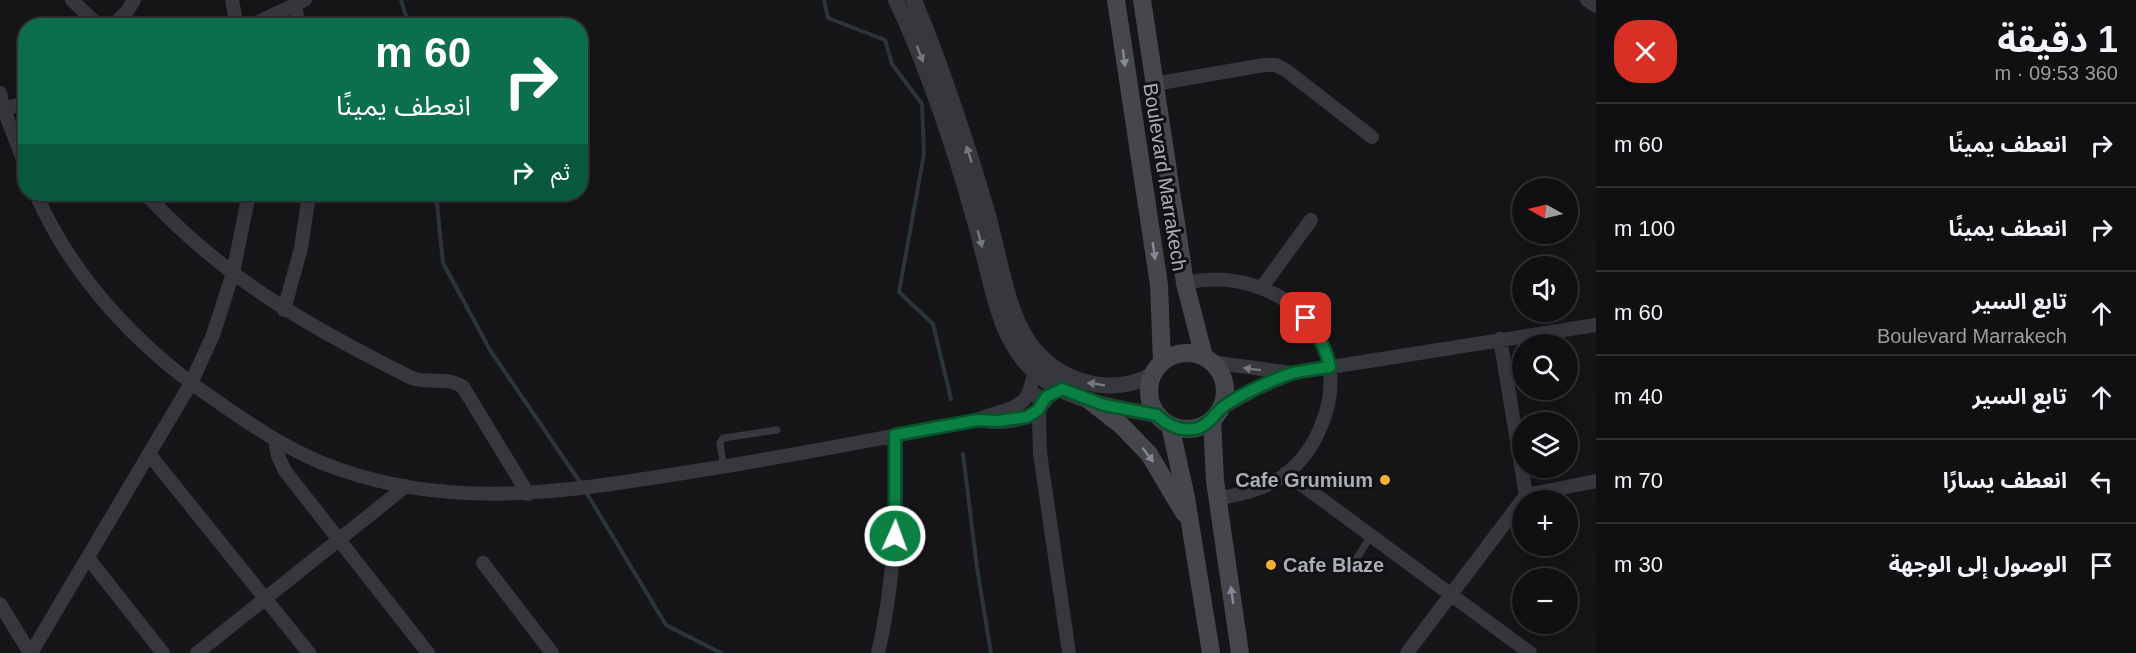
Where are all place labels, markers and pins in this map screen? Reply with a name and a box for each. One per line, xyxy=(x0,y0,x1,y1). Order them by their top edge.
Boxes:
pin xyxy=(1280,292,1331,343)
place label: Cafe Grumium xyxy=(1235,469,1373,491)
marker: Cafe Grumium xyxy=(1378,473,1392,487)
place label: Cafe Blaze xyxy=(1283,554,1384,576)
marker: Cafe Blaze xyxy=(1264,558,1278,572)

